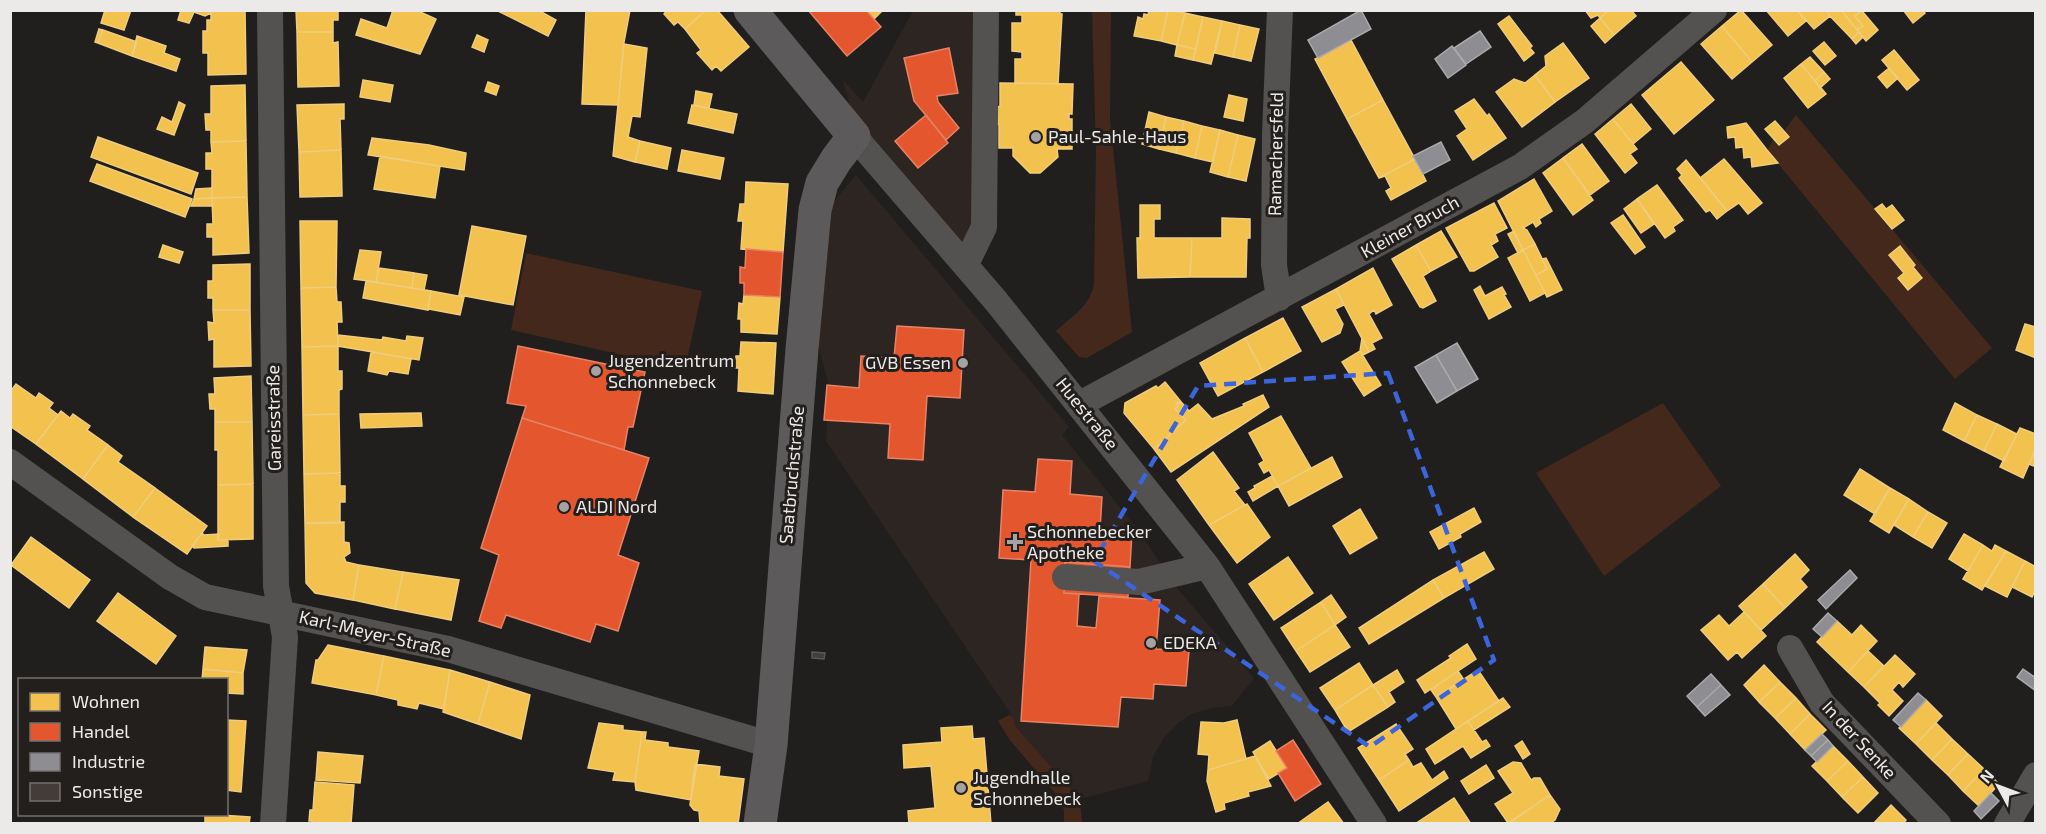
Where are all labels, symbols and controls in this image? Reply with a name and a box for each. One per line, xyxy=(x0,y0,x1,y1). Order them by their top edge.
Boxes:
street label: Ramachersfeld xyxy=(1263,92,1287,216)
place label: Paul-Sahle-Haus xyxy=(1048,125,1186,147)
marker: Paul-Sahle-Haus xyxy=(1029,130,1043,144)
street label: Kleiner Bruch xyxy=(1357,190,1463,262)
place label: Jugendzentrum Schonnebeck xyxy=(608,349,734,392)
place label: GVB Essen xyxy=(865,351,951,373)
marker: GVB Essen xyxy=(956,356,970,370)
marker: Jugendzentrum Schonnebeck xyxy=(589,364,603,378)
street label: Gareisstraße xyxy=(261,365,285,471)
street label: Huestraße xyxy=(1052,373,1124,454)
street label: Saatbruchstraße xyxy=(774,405,808,545)
place label: ALDI Nord xyxy=(576,495,657,517)
marker: ALDI Nord xyxy=(557,500,571,514)
place label: Schonnebecker Apotheke xyxy=(1027,520,1152,563)
marker: Schonnebecker Apotheke xyxy=(1008,535,1022,549)
street label: Karl-Meyer-Straße xyxy=(297,605,453,661)
place label: EDEKA xyxy=(1163,631,1218,653)
marker: EDEKA xyxy=(1144,636,1158,650)
legend xyxy=(18,678,228,816)
text: Wohnen xyxy=(72,690,140,712)
street label: In der Senke xyxy=(1818,696,1901,783)
text: Handel xyxy=(72,720,130,742)
text: Industrie xyxy=(72,750,145,772)
north arrow xyxy=(1968,756,2028,816)
text: N xyxy=(1975,765,1997,786)
place label: Jugendhalle Schonnebeck xyxy=(973,766,1081,809)
text: Sonstige xyxy=(72,780,143,802)
marker: Jugendhalle Schonnebeck xyxy=(954,781,968,795)

